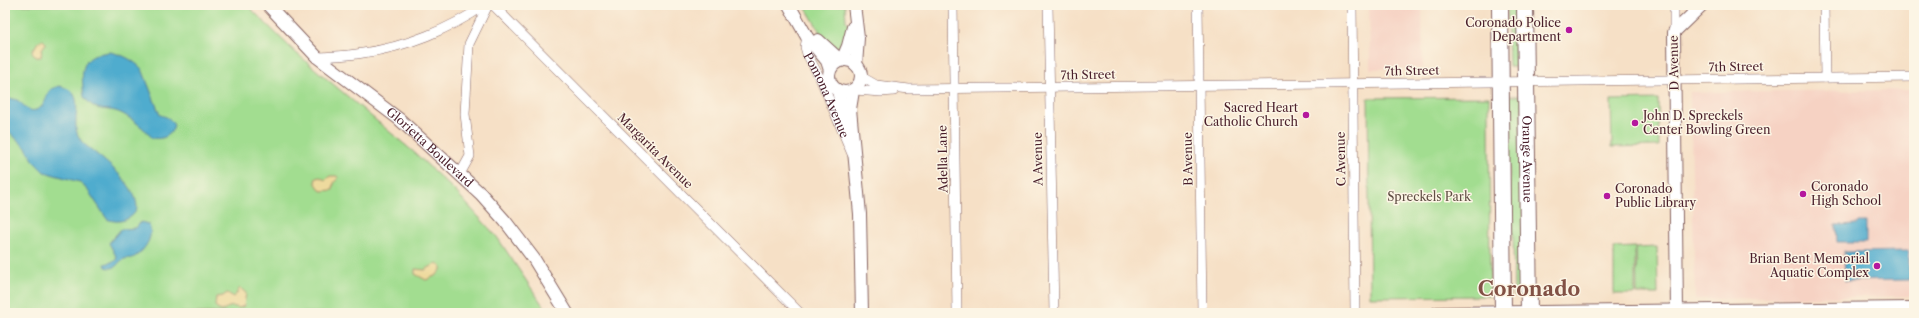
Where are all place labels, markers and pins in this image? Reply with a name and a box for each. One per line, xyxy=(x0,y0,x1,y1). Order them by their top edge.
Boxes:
place label: Coronado Police Department xyxy=(1465,15,1562,44)
marker: Coronado Police Department xyxy=(1564,25,1574,35)
place label: Sacred Heart Catholic Church xyxy=(1204,100,1299,129)
place label: John D. Spreckels Center Bowling Green xyxy=(1641,108,1771,137)
marker: Sacred Heart Catholic Church xyxy=(1301,110,1311,120)
marker: John D. Spreckels Center Bowling Green xyxy=(1630,118,1640,128)
place label: Coronado High School xyxy=(1811,179,1882,208)
place label: Coronado Public Library xyxy=(1615,181,1696,210)
marker: Coronado High School xyxy=(1798,189,1808,199)
marker: Coronado Public Library xyxy=(1602,191,1612,201)
place label: Brian Bent Memorial Aquatic Complex xyxy=(1749,251,1869,280)
marker: Brian Bent Memorial Aquatic Complex xyxy=(1872,261,1882,271)

